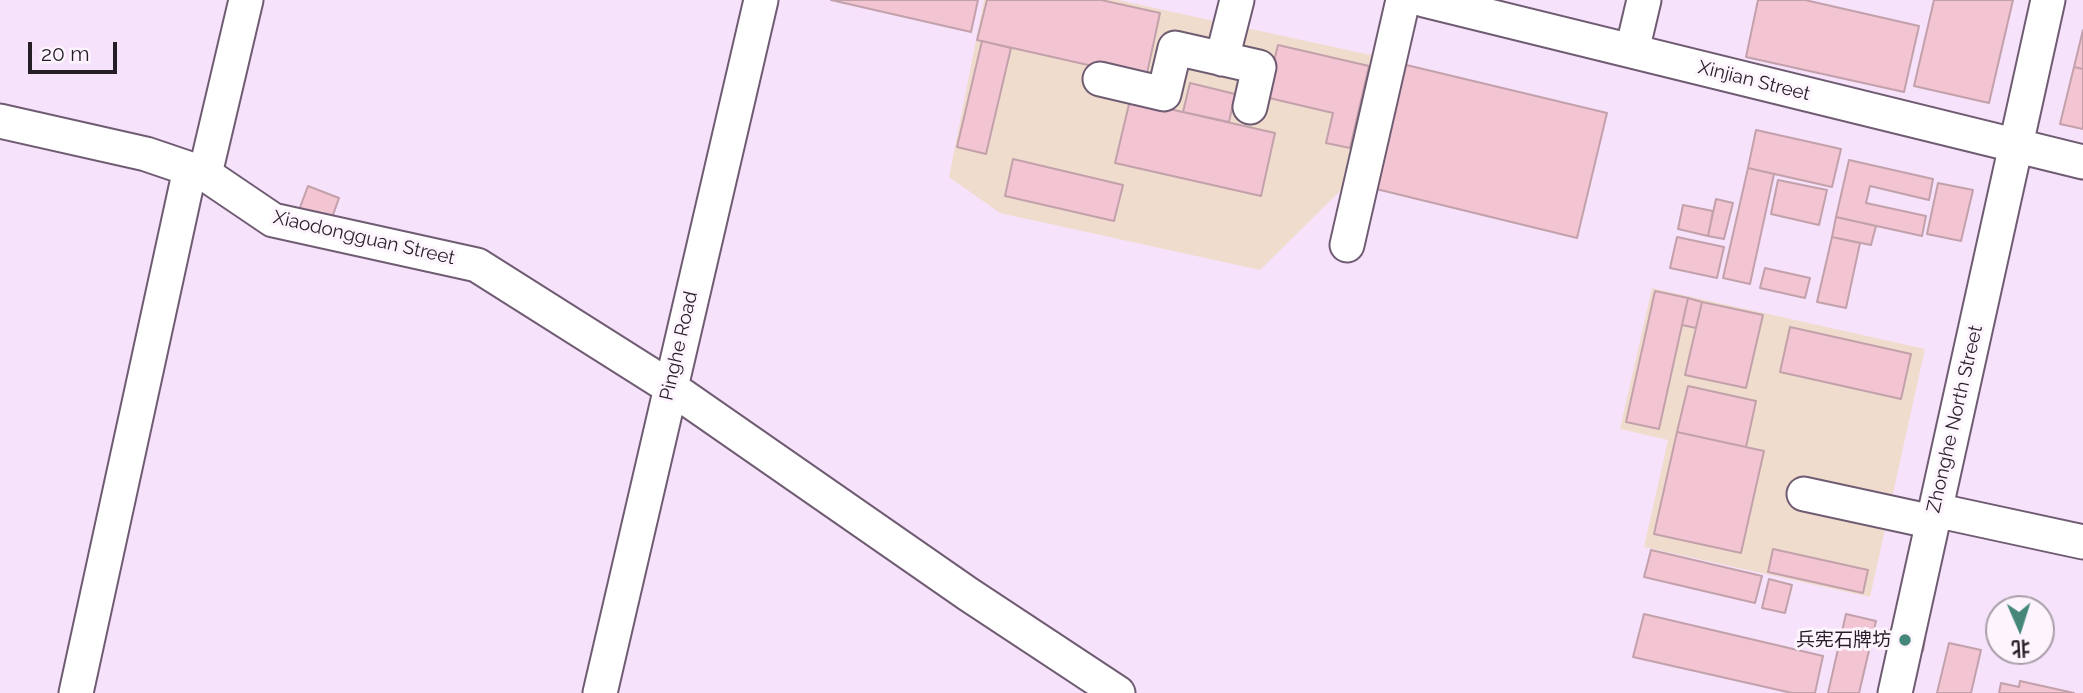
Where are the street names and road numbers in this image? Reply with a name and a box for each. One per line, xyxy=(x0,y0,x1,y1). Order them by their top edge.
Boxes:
street label: Xinjian Street xyxy=(1696,56,1812,106)
street label: Xiaodongguan Street xyxy=(271,206,457,270)
street label: Pinghe Road xyxy=(655,289,703,403)
street label: Zhonghe North Street xyxy=(1922,323,1988,515)

